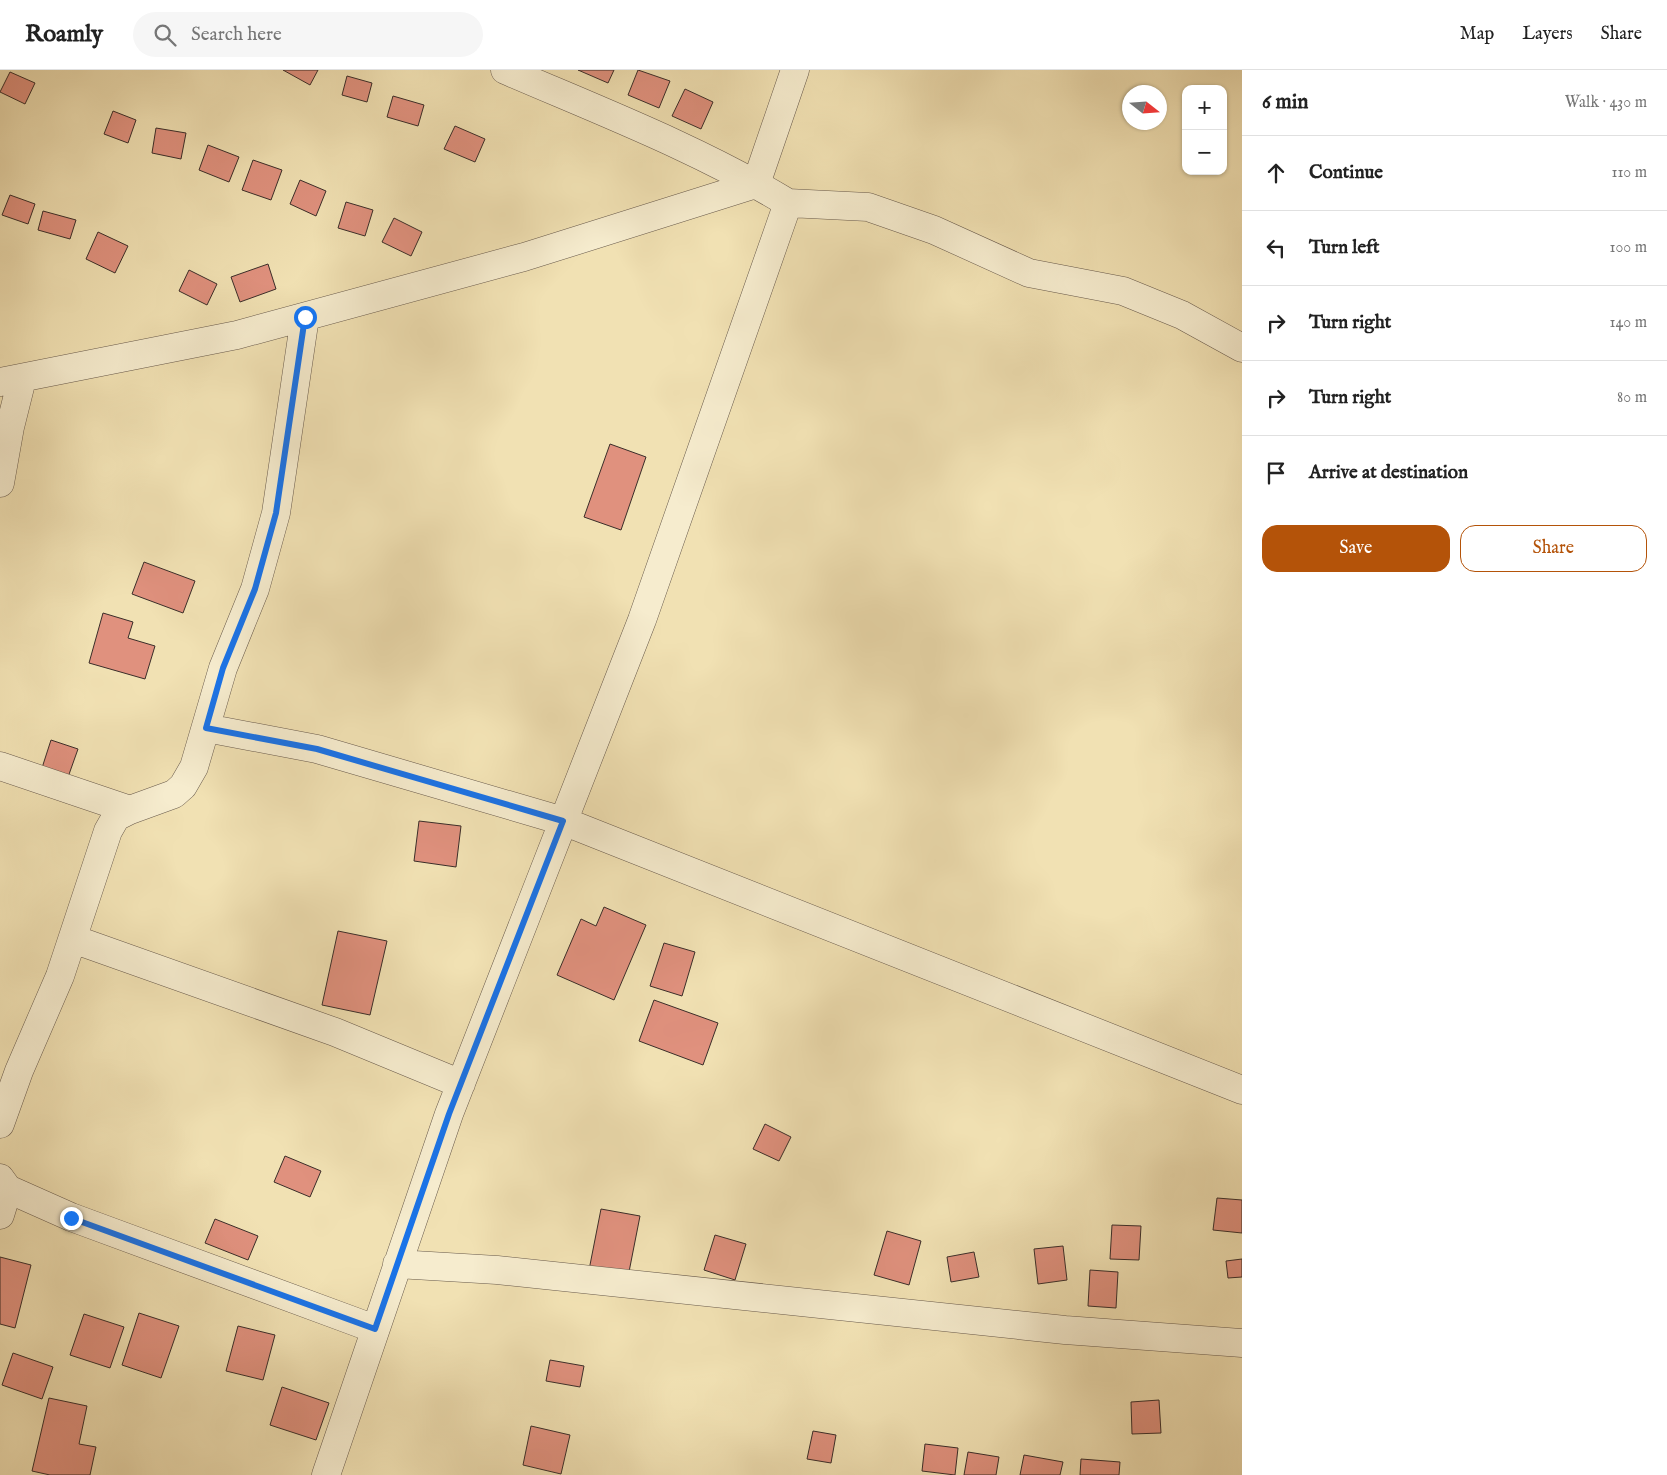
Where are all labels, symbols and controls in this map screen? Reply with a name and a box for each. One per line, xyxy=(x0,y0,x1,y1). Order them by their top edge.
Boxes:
search box xyxy=(133,12,483,57)
text: Roamly xyxy=(25,19,103,50)
icon: search xyxy=(151,21,179,49)
text: Search here xyxy=(191,23,282,47)
text: Map xyxy=(1460,23,1494,46)
text: Layers xyxy=(1522,23,1573,46)
text: Share xyxy=(1601,23,1642,46)
north arrow xyxy=(1122,85,1167,130)
map controls xyxy=(1182,85,1227,175)
button: + xyxy=(1182,85,1227,130)
text: 6 min xyxy=(1262,89,1308,116)
text: Walk · 430 m xyxy=(1565,93,1647,113)
button: − xyxy=(1182,130,1227,175)
icon: ahead xyxy=(1262,159,1290,187)
text: Continue xyxy=(1309,161,1383,185)
text: 110 m xyxy=(1611,163,1647,183)
icon: left xyxy=(1262,234,1290,262)
text: Turn left xyxy=(1309,236,1380,260)
text: 100 m xyxy=(1610,238,1647,258)
route start xyxy=(294,306,317,329)
icon: right xyxy=(1262,309,1290,337)
text: Turn right xyxy=(1309,311,1391,335)
text: 140 m xyxy=(1609,313,1647,333)
icon: right xyxy=(1262,384,1290,412)
text: Turn right xyxy=(1309,386,1391,410)
text: 80 m xyxy=(1617,388,1647,408)
icon: arrive xyxy=(1262,459,1290,487)
text: Arrive at destination xyxy=(1309,461,1468,485)
button: Save xyxy=(1262,525,1450,572)
button: Share xyxy=(1460,525,1647,572)
route end xyxy=(60,1207,83,1230)

